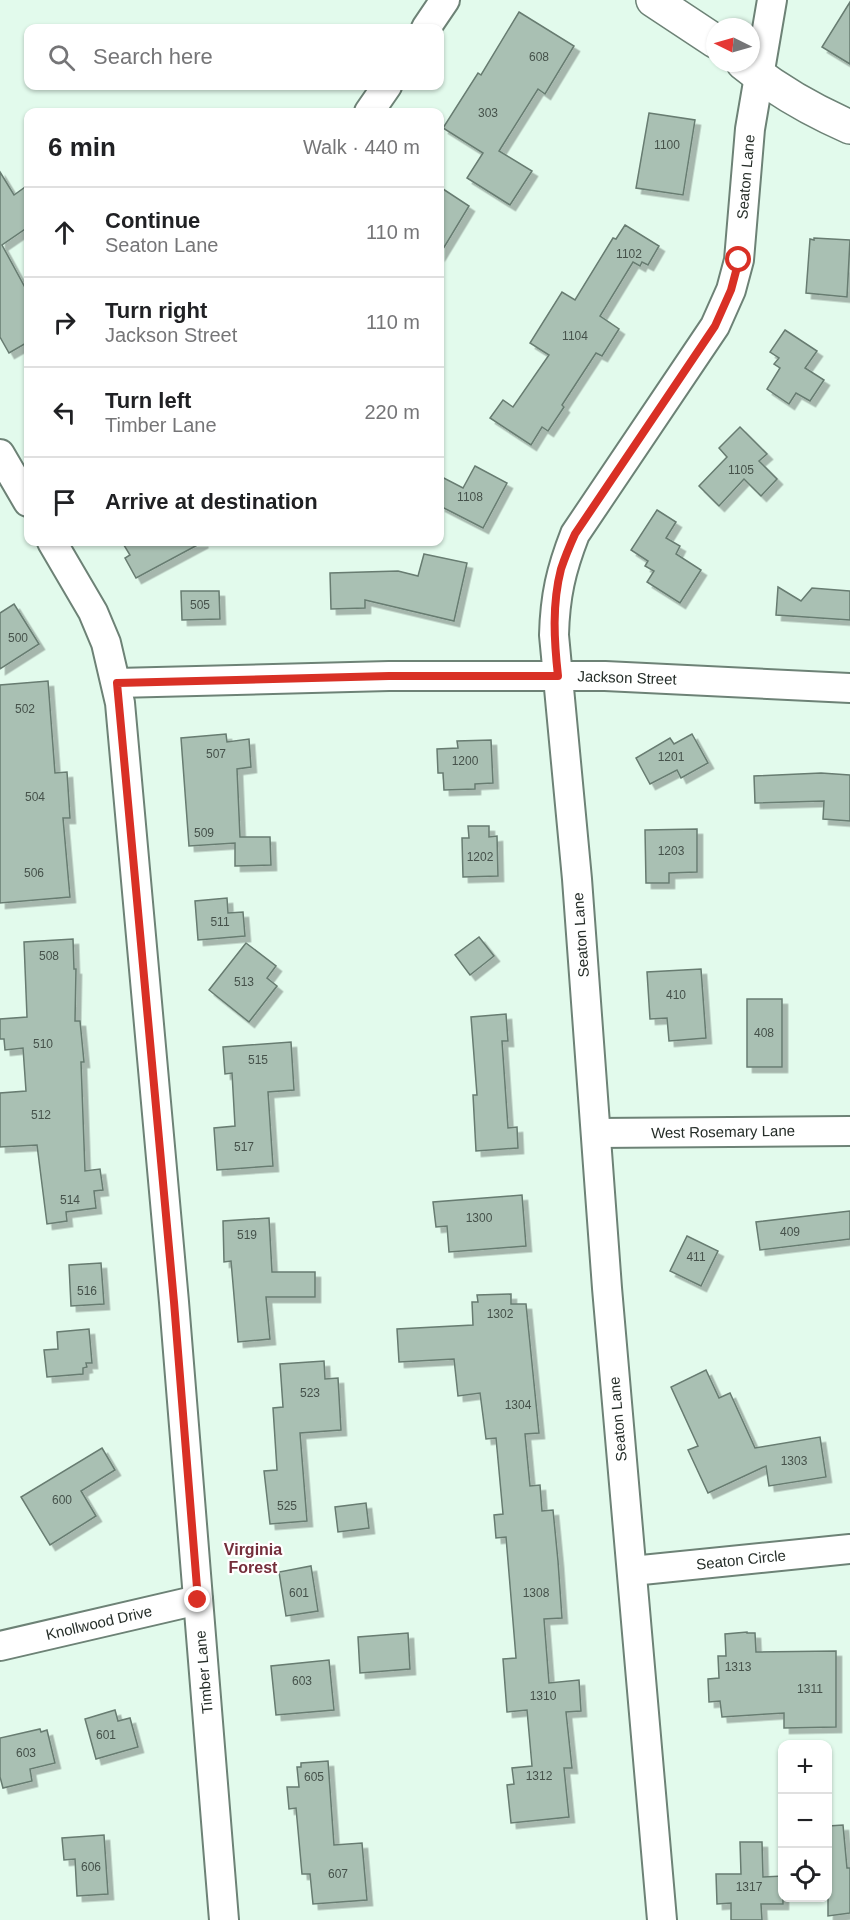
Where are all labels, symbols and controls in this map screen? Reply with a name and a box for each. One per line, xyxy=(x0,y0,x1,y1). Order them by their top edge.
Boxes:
north arrow xyxy=(706,18,760,72)
search box xyxy=(24,24,444,90)
icon: search xyxy=(45,41,78,74)
text: Search here xyxy=(93,44,213,69)
house number: 608 xyxy=(529,50,549,64)
house number: 303 xyxy=(478,106,498,120)
text: 6 min xyxy=(48,132,116,162)
street label: Seaton Lane xyxy=(733,134,758,220)
text: Walk · 440 m xyxy=(303,136,420,158)
house number: 1100 xyxy=(654,138,680,152)
text: Continue xyxy=(105,208,200,233)
icon: ahead xyxy=(48,216,81,249)
text: 110 m xyxy=(366,221,420,243)
text: Seaton Lane xyxy=(105,234,218,256)
route start xyxy=(725,246,751,272)
house number: 1102 xyxy=(616,247,642,261)
text: Turn right xyxy=(105,298,207,323)
icon: right xyxy=(48,306,81,339)
text: 110 m xyxy=(366,311,420,333)
text: Jackson Street xyxy=(105,324,237,346)
house number: 1104 xyxy=(562,329,588,343)
text: Turn left xyxy=(105,388,191,413)
icon: left xyxy=(48,396,81,429)
text: 220 m xyxy=(364,401,420,423)
text: Timber Lane xyxy=(105,414,217,436)
house number: 1105 xyxy=(728,463,754,477)
icon: arrive xyxy=(48,486,81,519)
text: Arrive at destination xyxy=(105,489,318,514)
house number: 1108 xyxy=(457,490,483,504)
house number: 505 xyxy=(190,598,210,612)
house number: 500 xyxy=(8,631,28,645)
street label: Jackson Street xyxy=(577,667,678,688)
house number: 502 xyxy=(15,702,35,716)
house number: 507 xyxy=(206,747,226,761)
house number: 1201 xyxy=(658,750,685,764)
house number: 1200 xyxy=(452,754,479,768)
house number: 504 xyxy=(25,790,45,804)
house number: 509 xyxy=(194,826,214,840)
house number: 1203 xyxy=(658,844,685,858)
house number: 1202 xyxy=(467,850,494,864)
house number: 506 xyxy=(24,866,44,880)
street label: Seaton Lane xyxy=(569,892,592,978)
house number: 511 xyxy=(210,915,230,929)
house number: 508 xyxy=(39,949,59,963)
house number: 513 xyxy=(234,975,254,989)
house number: 410 xyxy=(666,988,686,1002)
house number: 408 xyxy=(754,1026,774,1040)
house number: 510 xyxy=(33,1037,53,1051)
house number: 515 xyxy=(248,1053,268,1067)
house number: 512 xyxy=(31,1108,51,1122)
street label: West Rosemary Lane xyxy=(651,1122,795,1141)
house number: 517 xyxy=(234,1140,254,1154)
house number: 514 xyxy=(60,1193,80,1207)
house number: 1300 xyxy=(466,1211,493,1225)
house number: 409 xyxy=(780,1225,800,1239)
house number: 519 xyxy=(237,1228,257,1242)
house number: 411 xyxy=(686,1250,706,1264)
house number: 516 xyxy=(77,1284,97,1298)
house number: 1302 xyxy=(487,1307,514,1321)
street label: Seaton Lane xyxy=(605,1376,630,1462)
house number: 523 xyxy=(300,1386,320,1400)
house number: 1304 xyxy=(505,1398,532,1412)
house number: 1303 xyxy=(781,1454,808,1468)
house number: 600 xyxy=(52,1493,72,1507)
house number: 525 xyxy=(277,1499,297,1513)
district label: Virginia Forest xyxy=(224,1541,282,1576)
street label: Seaton Circle xyxy=(695,1546,787,1573)
route end xyxy=(184,1586,210,1612)
house number: 601 xyxy=(289,1586,309,1600)
house number: 1308 xyxy=(523,1586,550,1600)
street label: Knollwood Drive xyxy=(44,1602,154,1643)
street label: Timber Lane xyxy=(191,1630,216,1714)
house number: 1313 xyxy=(725,1660,752,1674)
house number: 603 xyxy=(292,1674,312,1688)
house number: 1311 xyxy=(797,1682,823,1696)
house number: 1310 xyxy=(530,1689,557,1703)
house number: 601 xyxy=(96,1728,116,1742)
map controls xyxy=(778,1740,832,1902)
button: + xyxy=(778,1740,832,1794)
house number: 603 xyxy=(16,1746,36,1760)
house number: 1312 xyxy=(526,1769,553,1783)
house number: 605 xyxy=(304,1770,324,1784)
button: − xyxy=(778,1794,832,1848)
button: locate xyxy=(778,1848,832,1902)
house number: 606 xyxy=(81,1860,101,1874)
house number: 607 xyxy=(328,1867,348,1881)
house number: 1317 xyxy=(736,1880,763,1894)

